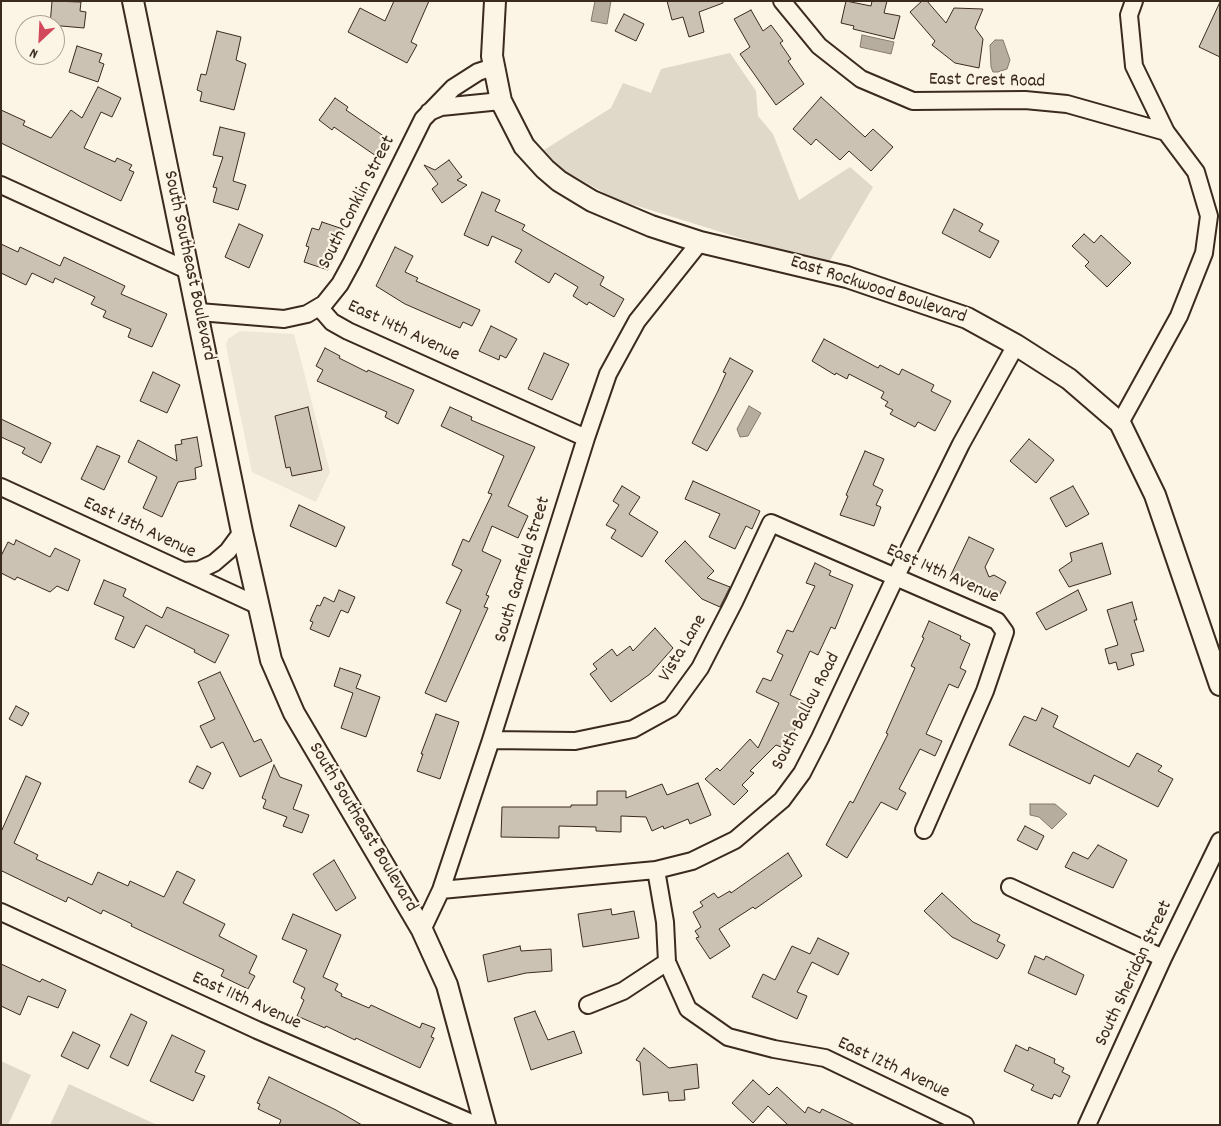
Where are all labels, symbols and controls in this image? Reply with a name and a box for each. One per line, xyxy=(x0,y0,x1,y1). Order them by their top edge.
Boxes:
north arrow xyxy=(15,15,65,65)
text: N xyxy=(27,42,41,63)
street label: East Crest Road xyxy=(929,70,1045,94)
street label: South Conklin Street xyxy=(315,132,401,274)
street label: South Southeast Boulevard xyxy=(157,169,219,363)
street label: East Rockwood Boulevard xyxy=(787,252,969,330)
street label: East 14th Avenue xyxy=(343,296,463,368)
street label: East 13th Avenue xyxy=(79,493,199,565)
street label: South Garfield Street xyxy=(491,494,557,646)
street label: East 14th Avenue xyxy=(882,540,1002,610)
street label: Vista Lane xyxy=(655,611,713,687)
street label: South Ballou Road xyxy=(768,650,846,774)
street label: South Southeast Boulevard xyxy=(302,739,422,917)
street label: South Sheridan Street xyxy=(1091,898,1179,1050)
street label: East 11th Avenue xyxy=(188,968,304,1036)
street label: East 12th Avenue xyxy=(833,1033,953,1105)

